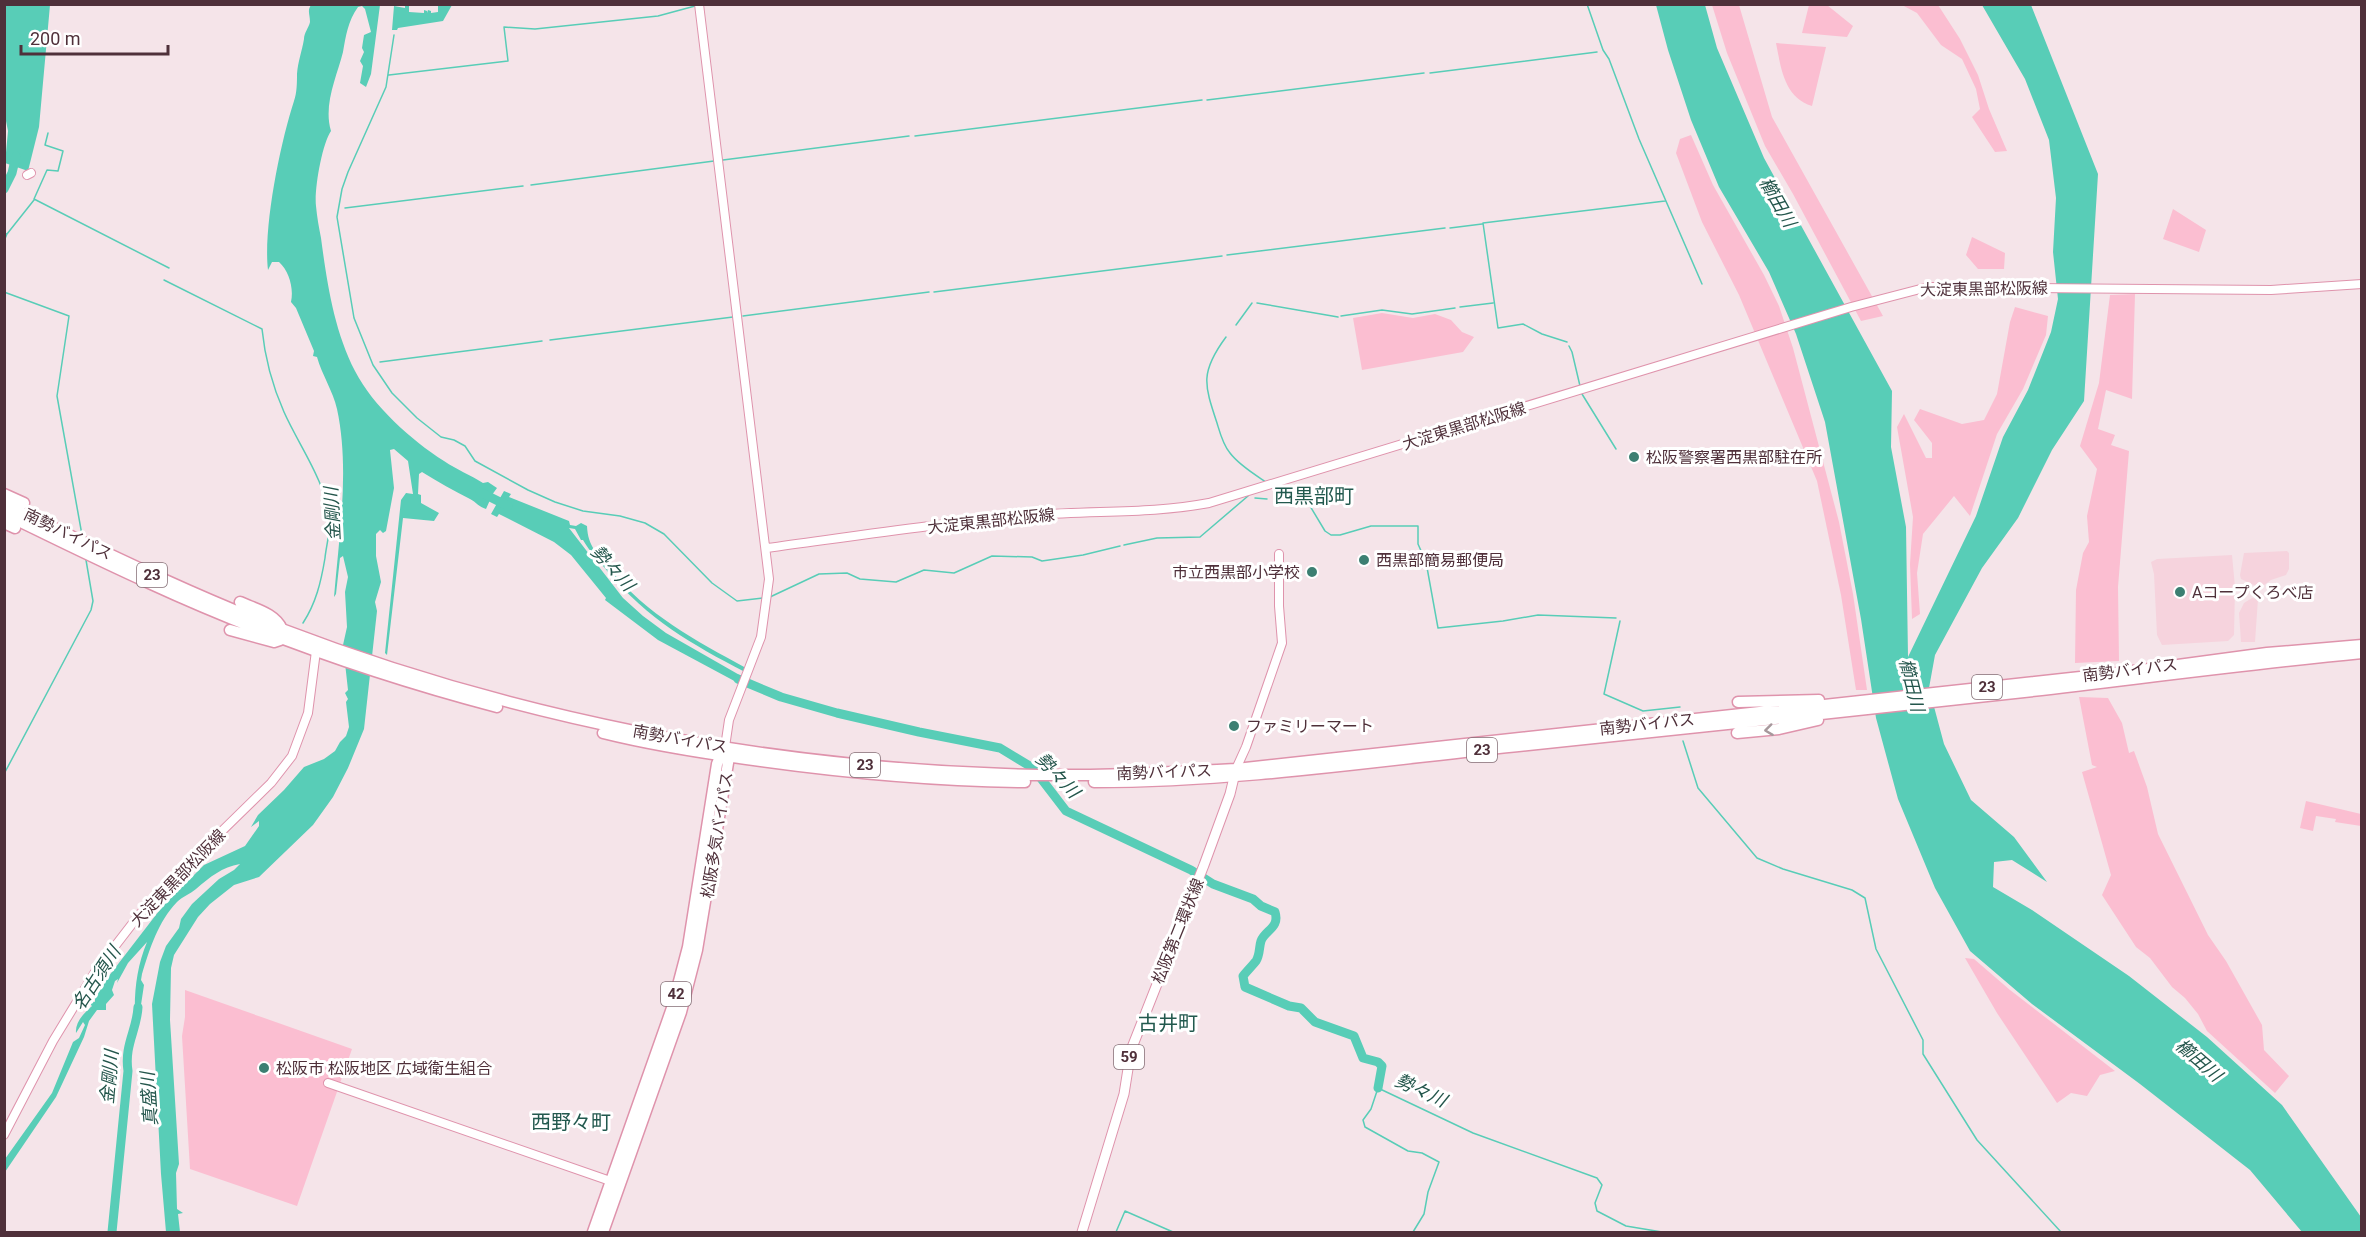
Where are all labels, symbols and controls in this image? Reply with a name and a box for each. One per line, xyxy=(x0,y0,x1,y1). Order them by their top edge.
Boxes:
scale bar xyxy=(21,18,168,56)
text: 200 m xyxy=(30,28,81,49)
water label: 櫛田川 xyxy=(1755,173,1802,232)
street label: 大淀東黒部松阪線 xyxy=(1920,278,2048,300)
street label: 大淀東黒部松阪線 xyxy=(1400,398,1528,454)
place label: 松阪警察署西黒部駐在所 xyxy=(1646,448,1822,467)
marker: 松阪警察署西黒部駐在所 xyxy=(1627,450,1641,464)
water label: 金剛川 xyxy=(320,484,344,542)
district label: 西黒部町 xyxy=(1274,484,1354,508)
street label: 南勢バイパス xyxy=(21,504,115,564)
street label: 大淀東黒部松阪線 xyxy=(926,505,1056,537)
water label: 勢々川 xyxy=(587,541,640,597)
place label: 西黒部簡易郵便局 xyxy=(1376,551,1504,570)
marker: 西黒部簡易郵便局 xyxy=(1357,553,1371,567)
road number: 23 xyxy=(137,563,167,587)
place label: 市立西黒部小学校 xyxy=(1172,563,1300,582)
marker: 市立西黒部小学校 xyxy=(1305,565,1319,579)
place label: Aコープくろべ店 xyxy=(2192,583,2313,602)
marker: Aコープくろべ店 xyxy=(2173,585,2187,599)
street label: 南勢バイパス xyxy=(2081,655,2179,685)
water label: 櫛田川 xyxy=(1895,656,1929,716)
road number: 23 xyxy=(1972,675,2002,699)
street label: 南勢バイパス xyxy=(1598,710,1696,738)
place label: ファミリーマート xyxy=(1246,717,1374,736)
marker: ファミリーマート xyxy=(1227,719,1241,733)
street label: 南勢バイパス xyxy=(631,721,729,757)
one-way arrow xyxy=(1764,723,1773,736)
road number: 23 xyxy=(1467,738,1497,762)
water label: 勢々川 xyxy=(1032,748,1085,803)
road number: 23 xyxy=(850,753,880,777)
street label: 南勢バイパス xyxy=(1116,761,1212,783)
street label: 松阪多気バイパス xyxy=(698,770,736,900)
street label: 大淀東黒部松阪線 xyxy=(127,825,229,931)
street label: 松阪第二環状線 xyxy=(1148,876,1208,986)
water label: 名古須川 xyxy=(68,940,126,1014)
road number: 42 xyxy=(661,982,691,1006)
district label: 古井町 xyxy=(1138,1011,1198,1035)
water label: 櫛田川 xyxy=(2172,1034,2228,1087)
road number: 59 xyxy=(1114,1045,1144,1069)
water label: 金剛川 xyxy=(96,1047,122,1105)
place label: 松阪市 松阪地区 広域衛生組合 xyxy=(276,1059,492,1078)
marker: 松阪市 松阪地区 広域衛生組合 xyxy=(257,1061,271,1075)
water label: 真盛川 xyxy=(137,1069,161,1127)
water label: 勢々川 xyxy=(1392,1069,1452,1112)
district label: 西野々町 xyxy=(531,1110,611,1134)

